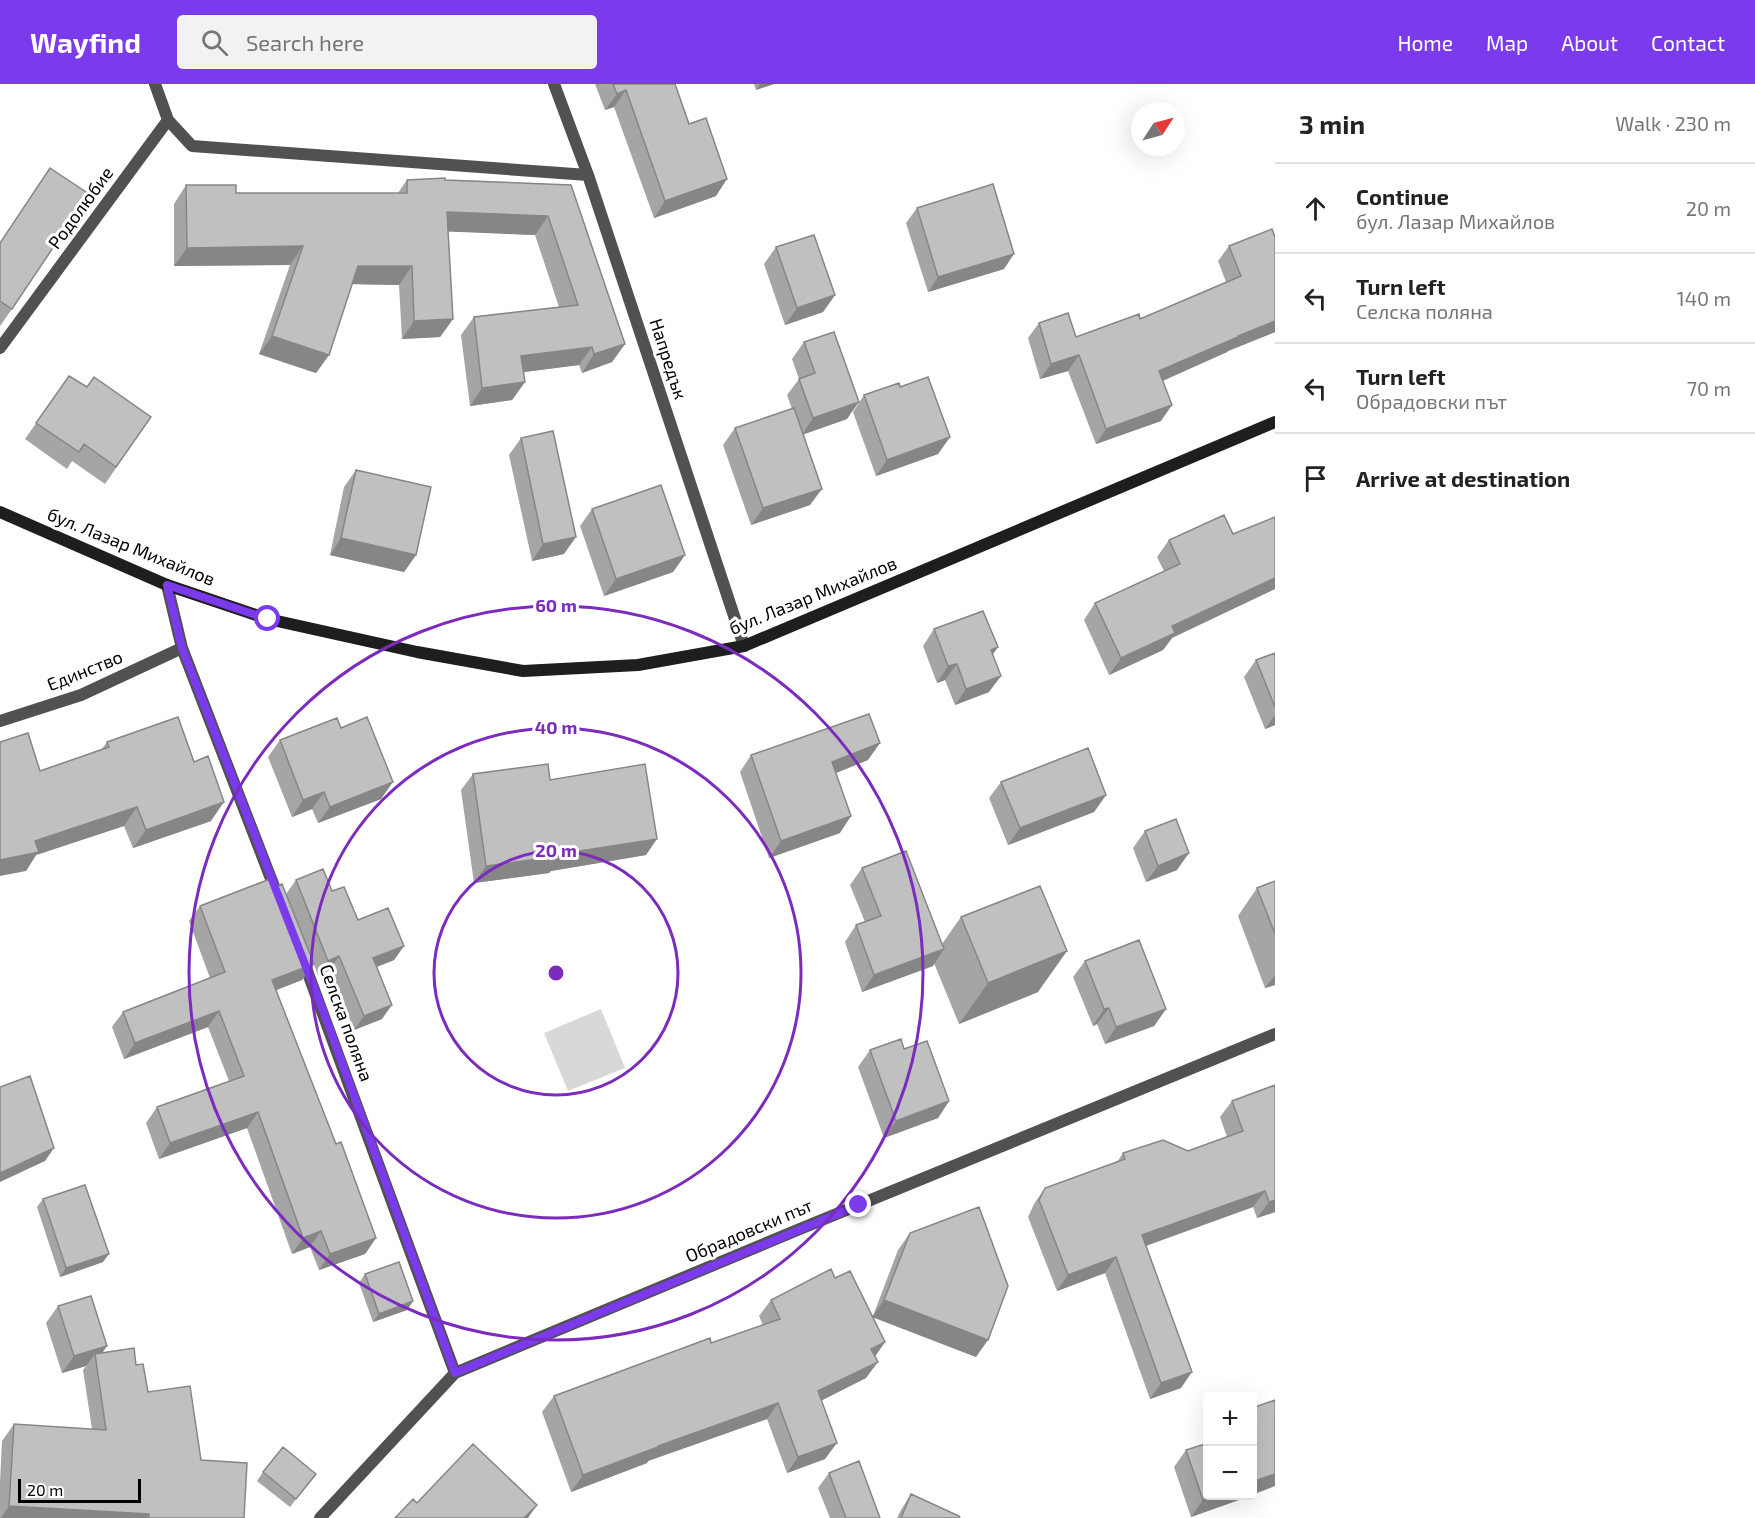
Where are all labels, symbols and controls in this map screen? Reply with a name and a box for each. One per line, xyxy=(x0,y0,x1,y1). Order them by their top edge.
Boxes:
search box xyxy=(177,15,597,69)
text: Wayfind xyxy=(30,25,141,59)
icon: search xyxy=(198,26,231,59)
text: Search here xyxy=(246,29,364,55)
text: Home xyxy=(1397,30,1453,55)
text: Map xyxy=(1486,30,1528,55)
text: About xyxy=(1561,30,1618,55)
text: Contact xyxy=(1651,30,1725,55)
north arrow xyxy=(1131,102,1185,156)
text: 3 min xyxy=(1299,108,1365,139)
text: Walk · 230 m xyxy=(1615,111,1731,135)
street label: Родолюбие xyxy=(43,162,117,253)
text: Continue xyxy=(1356,183,1449,209)
icon: ahead xyxy=(1299,192,1332,225)
text: 20 m xyxy=(1686,196,1731,220)
text: бул. Лазар Михайлов xyxy=(1356,209,1555,233)
text: Turn left xyxy=(1356,273,1445,299)
icon: left xyxy=(1299,282,1332,315)
text: 140 m xyxy=(1677,286,1731,310)
text: Селска поляна xyxy=(1356,299,1493,323)
street label: Напредък xyxy=(646,315,692,402)
text: Turn left xyxy=(1356,363,1445,389)
icon: left xyxy=(1299,372,1332,405)
text: 70 m xyxy=(1687,376,1731,400)
text: Обрадовски път xyxy=(1356,389,1507,413)
icon: arrive xyxy=(1299,462,1332,495)
text: Arrive at destination xyxy=(1356,465,1570,491)
street label: бул. Лазар Михайлов xyxy=(44,502,219,590)
street label: бул. Лазар Михайлов xyxy=(725,551,900,639)
text: 60 m xyxy=(535,594,577,616)
route start xyxy=(254,605,280,631)
street label: Единство xyxy=(44,645,126,695)
text: 40 m xyxy=(535,716,577,738)
text: 20 m xyxy=(535,839,577,861)
street label: Селска поляна xyxy=(316,961,378,1084)
centre of rings xyxy=(546,963,566,983)
route end xyxy=(845,1191,871,1217)
street label: Обрадовски път xyxy=(682,1193,816,1267)
map controls xyxy=(1203,1392,1257,1500)
button: + xyxy=(1203,1392,1257,1446)
button: − xyxy=(1203,1446,1257,1500)
scale bar xyxy=(18,1476,141,1504)
text: 20 m xyxy=(27,1480,63,1499)

